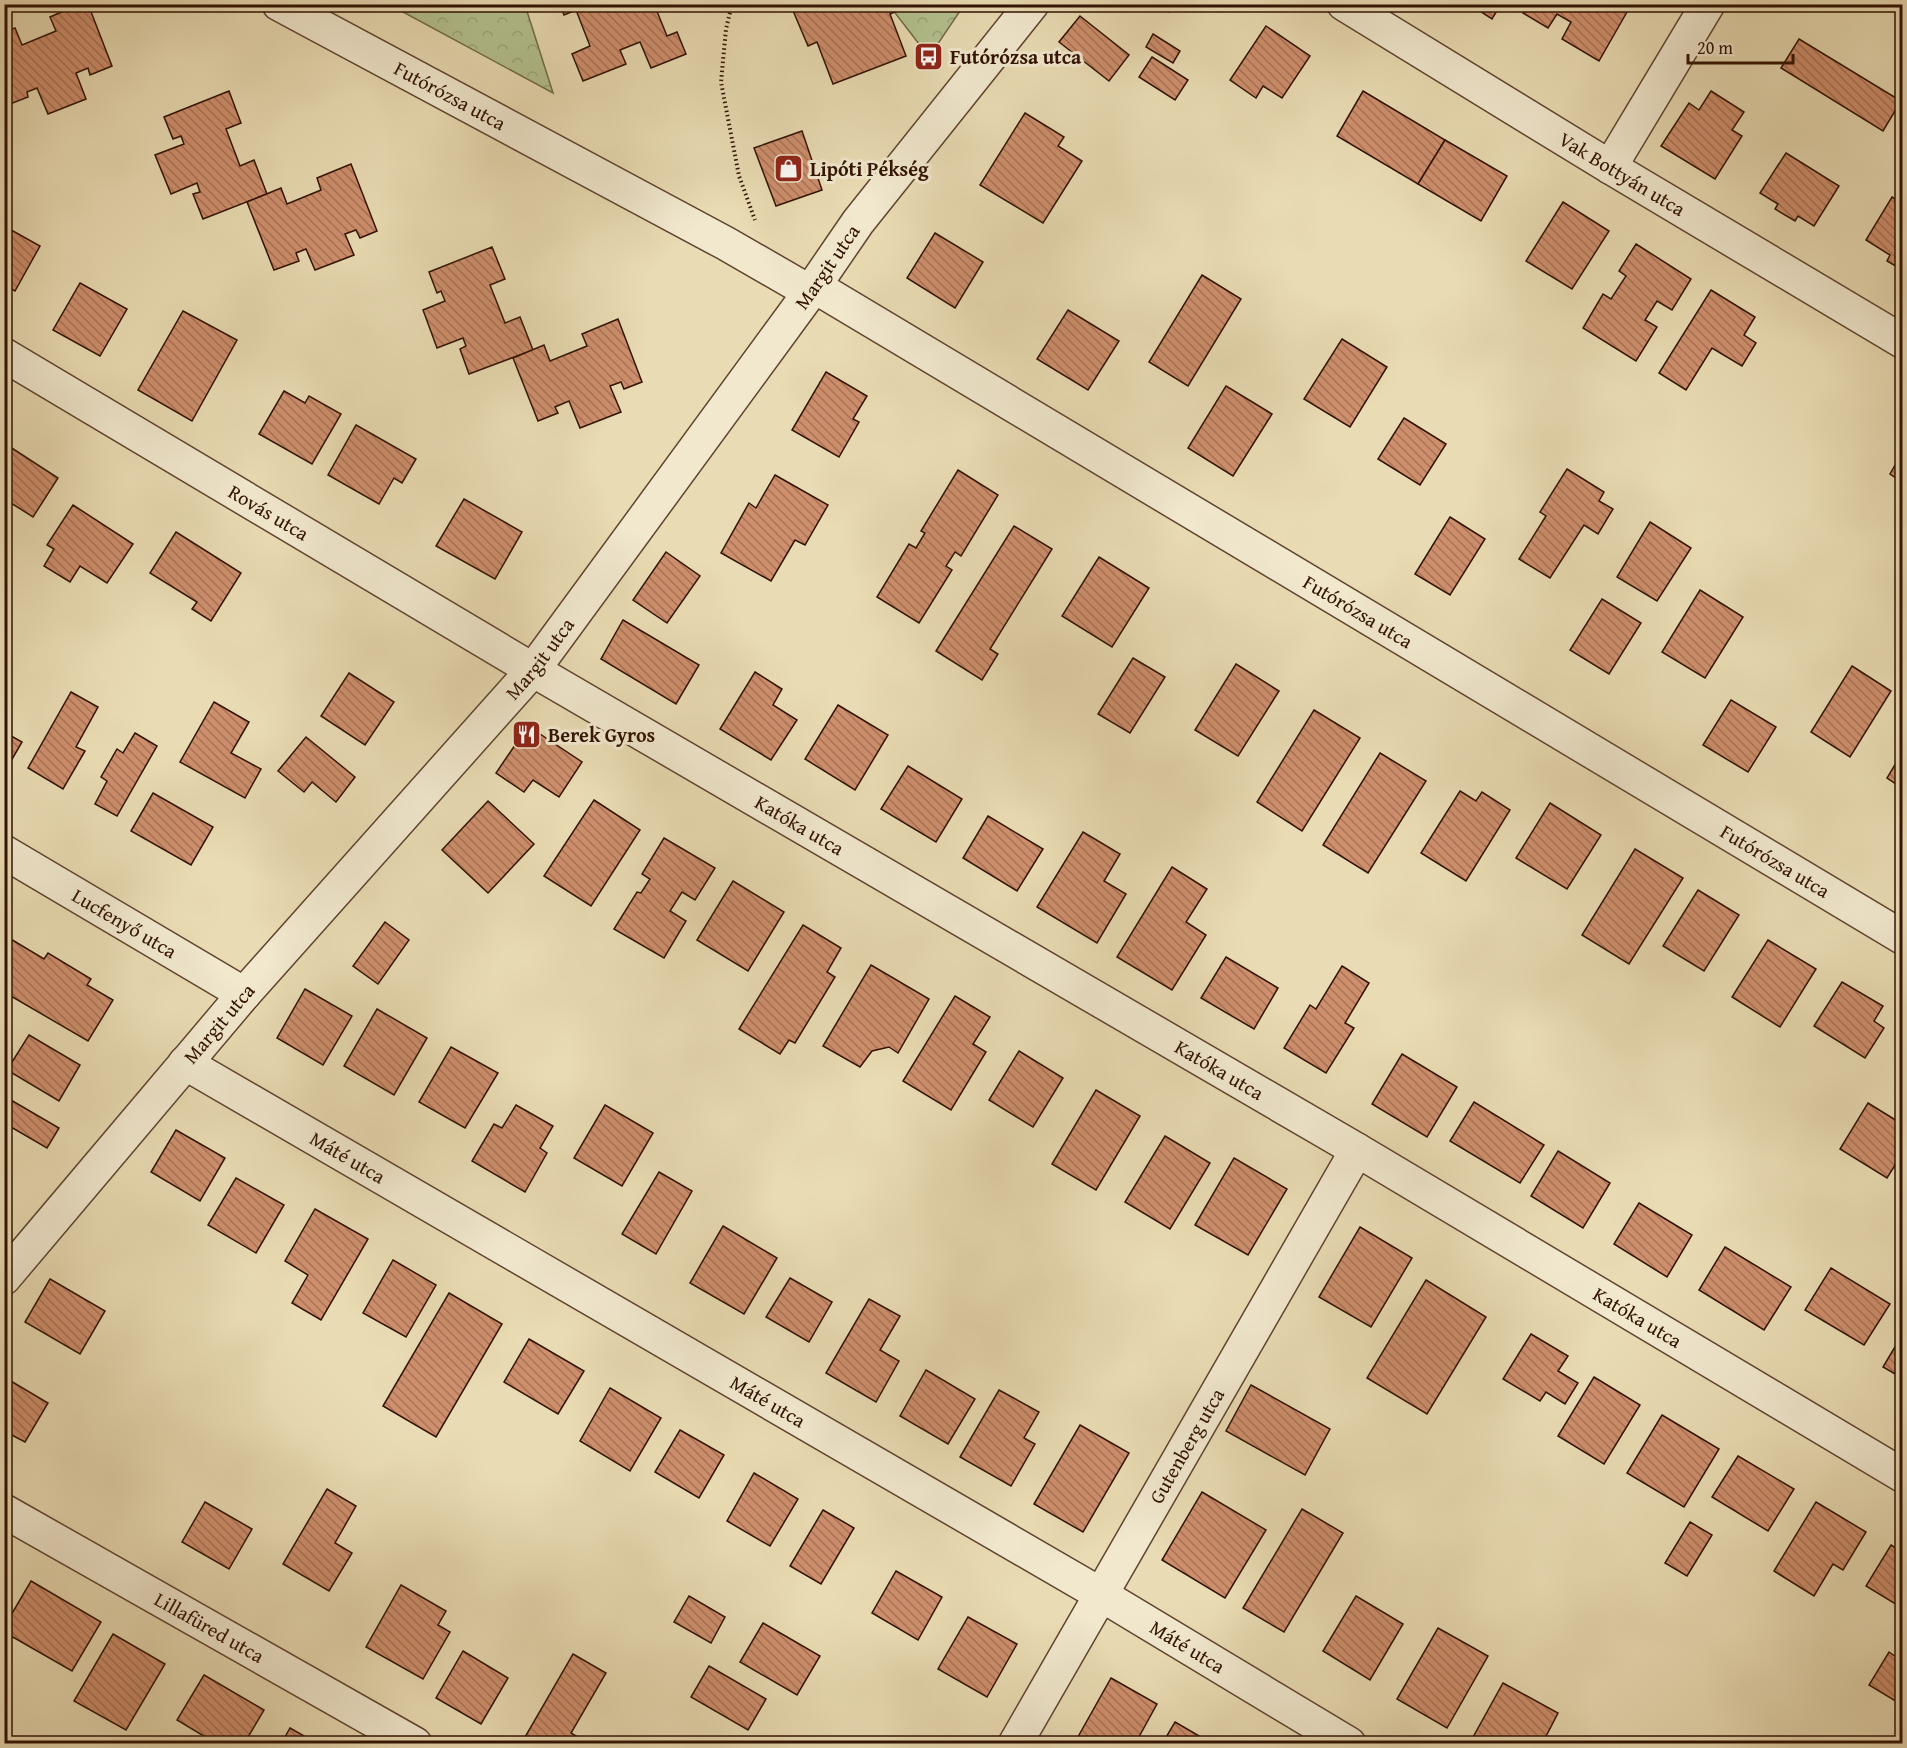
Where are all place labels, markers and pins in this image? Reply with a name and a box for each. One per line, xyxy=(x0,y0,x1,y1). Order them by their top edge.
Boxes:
bus stop icon: Futórózsa utca xyxy=(913,41,945,73)
place label: Futórózsa utca xyxy=(950,42,1082,71)
shop icon: Lipóti Pékség xyxy=(773,153,805,185)
place label: Lipóti Pékség xyxy=(810,154,929,183)
restaurant icon: Berek Gyros xyxy=(511,719,543,751)
place label: Berek Gyros xyxy=(548,720,655,749)

